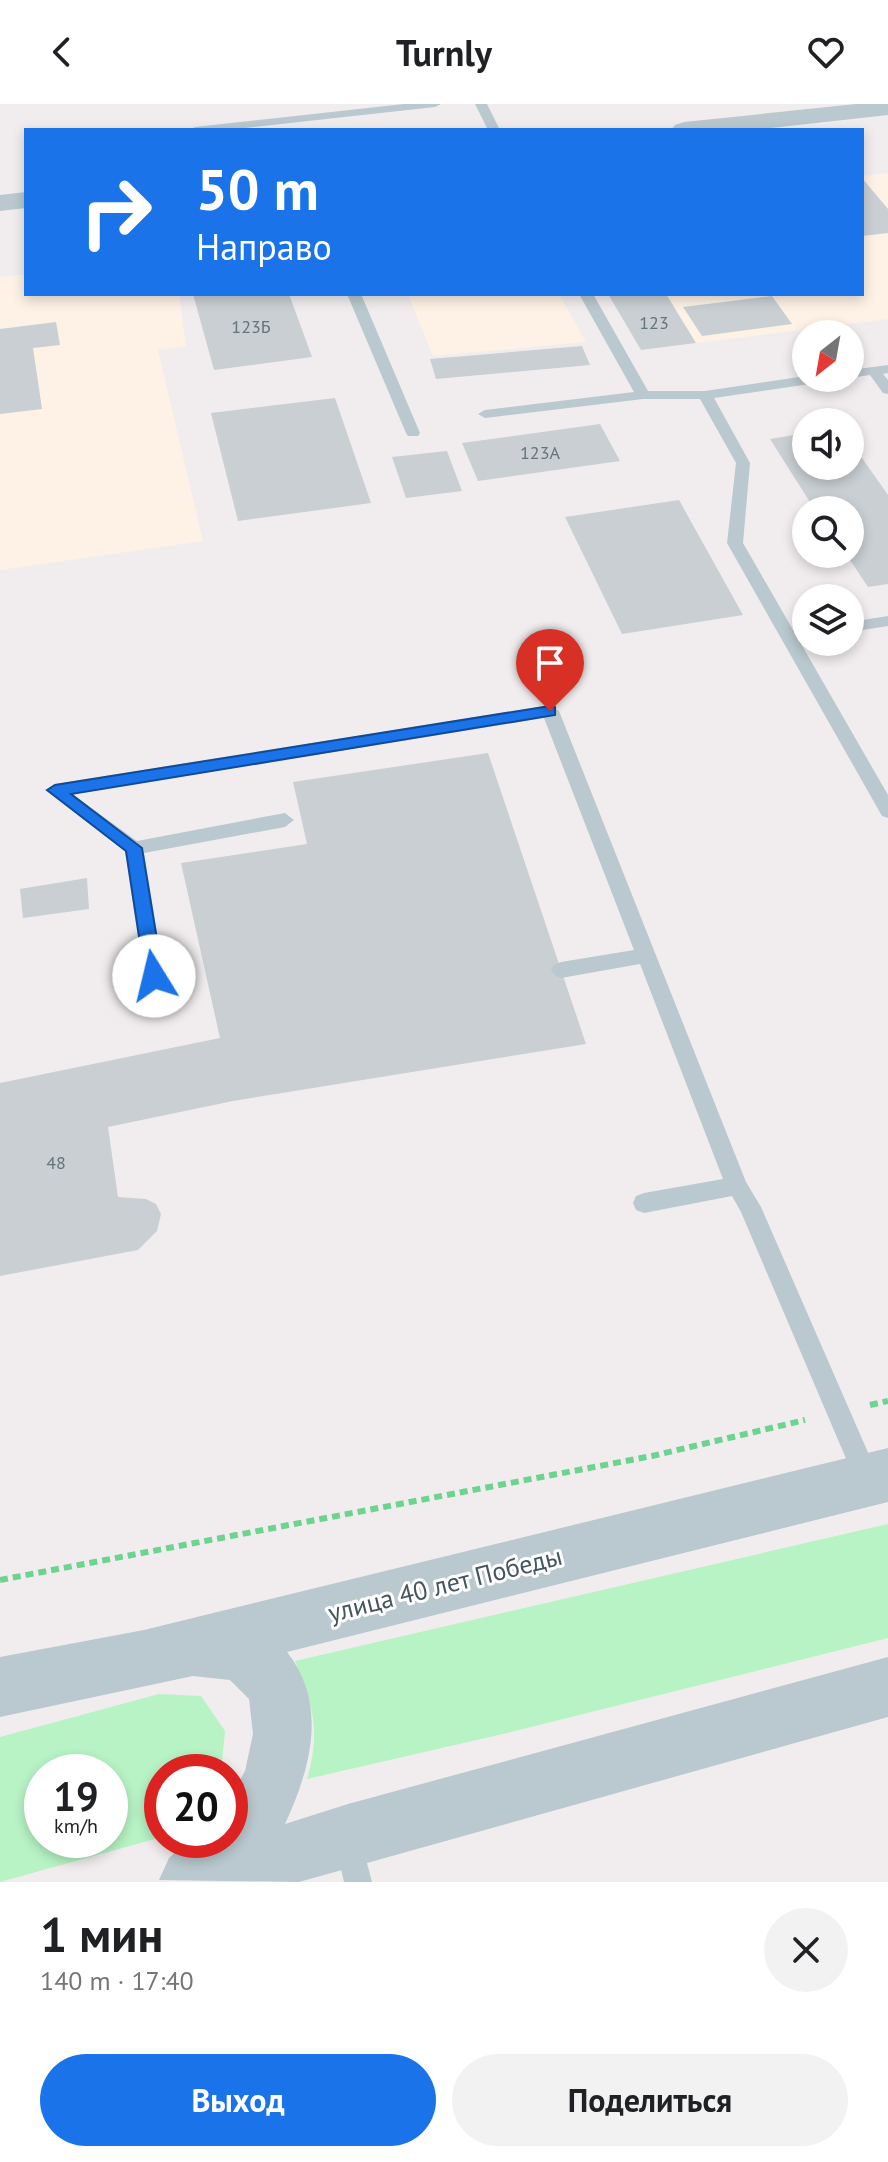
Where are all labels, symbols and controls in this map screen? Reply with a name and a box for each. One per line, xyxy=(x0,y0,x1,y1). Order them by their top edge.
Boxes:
text: Turnly xyxy=(396,29,492,76)
icon: back xyxy=(40,30,84,74)
icon: heart xyxy=(804,30,848,74)
text: 50 m xyxy=(196,153,319,225)
icon: right xyxy=(64,160,168,264)
text: Направо xyxy=(196,223,332,270)
house number: 123 xyxy=(639,311,669,334)
house number: 123Б xyxy=(231,315,271,338)
north arrow xyxy=(792,320,864,392)
map controls xyxy=(792,320,864,656)
button: sound xyxy=(792,408,864,480)
house number: 123А xyxy=(520,441,560,464)
button: search xyxy=(792,496,864,568)
button: layers xyxy=(792,584,864,656)
pin xyxy=(516,629,584,711)
icon: arrive xyxy=(528,641,572,685)
position arrow xyxy=(112,934,196,1018)
house number: 48 xyxy=(46,1151,66,1174)
street label: улица 40 лет Победы xyxy=(325,1539,565,1629)
speed limit sign: 20 xyxy=(144,1754,248,1858)
text: 19 xyxy=(53,1770,99,1822)
text: km/h xyxy=(54,1813,98,1839)
text: 1 мин xyxy=(40,1903,163,1965)
button: close xyxy=(764,1908,848,1992)
text: 140 m · 17:40 xyxy=(40,1964,194,1997)
button: Выход xyxy=(40,2054,436,2146)
button: Поделиться xyxy=(452,2054,848,2146)

